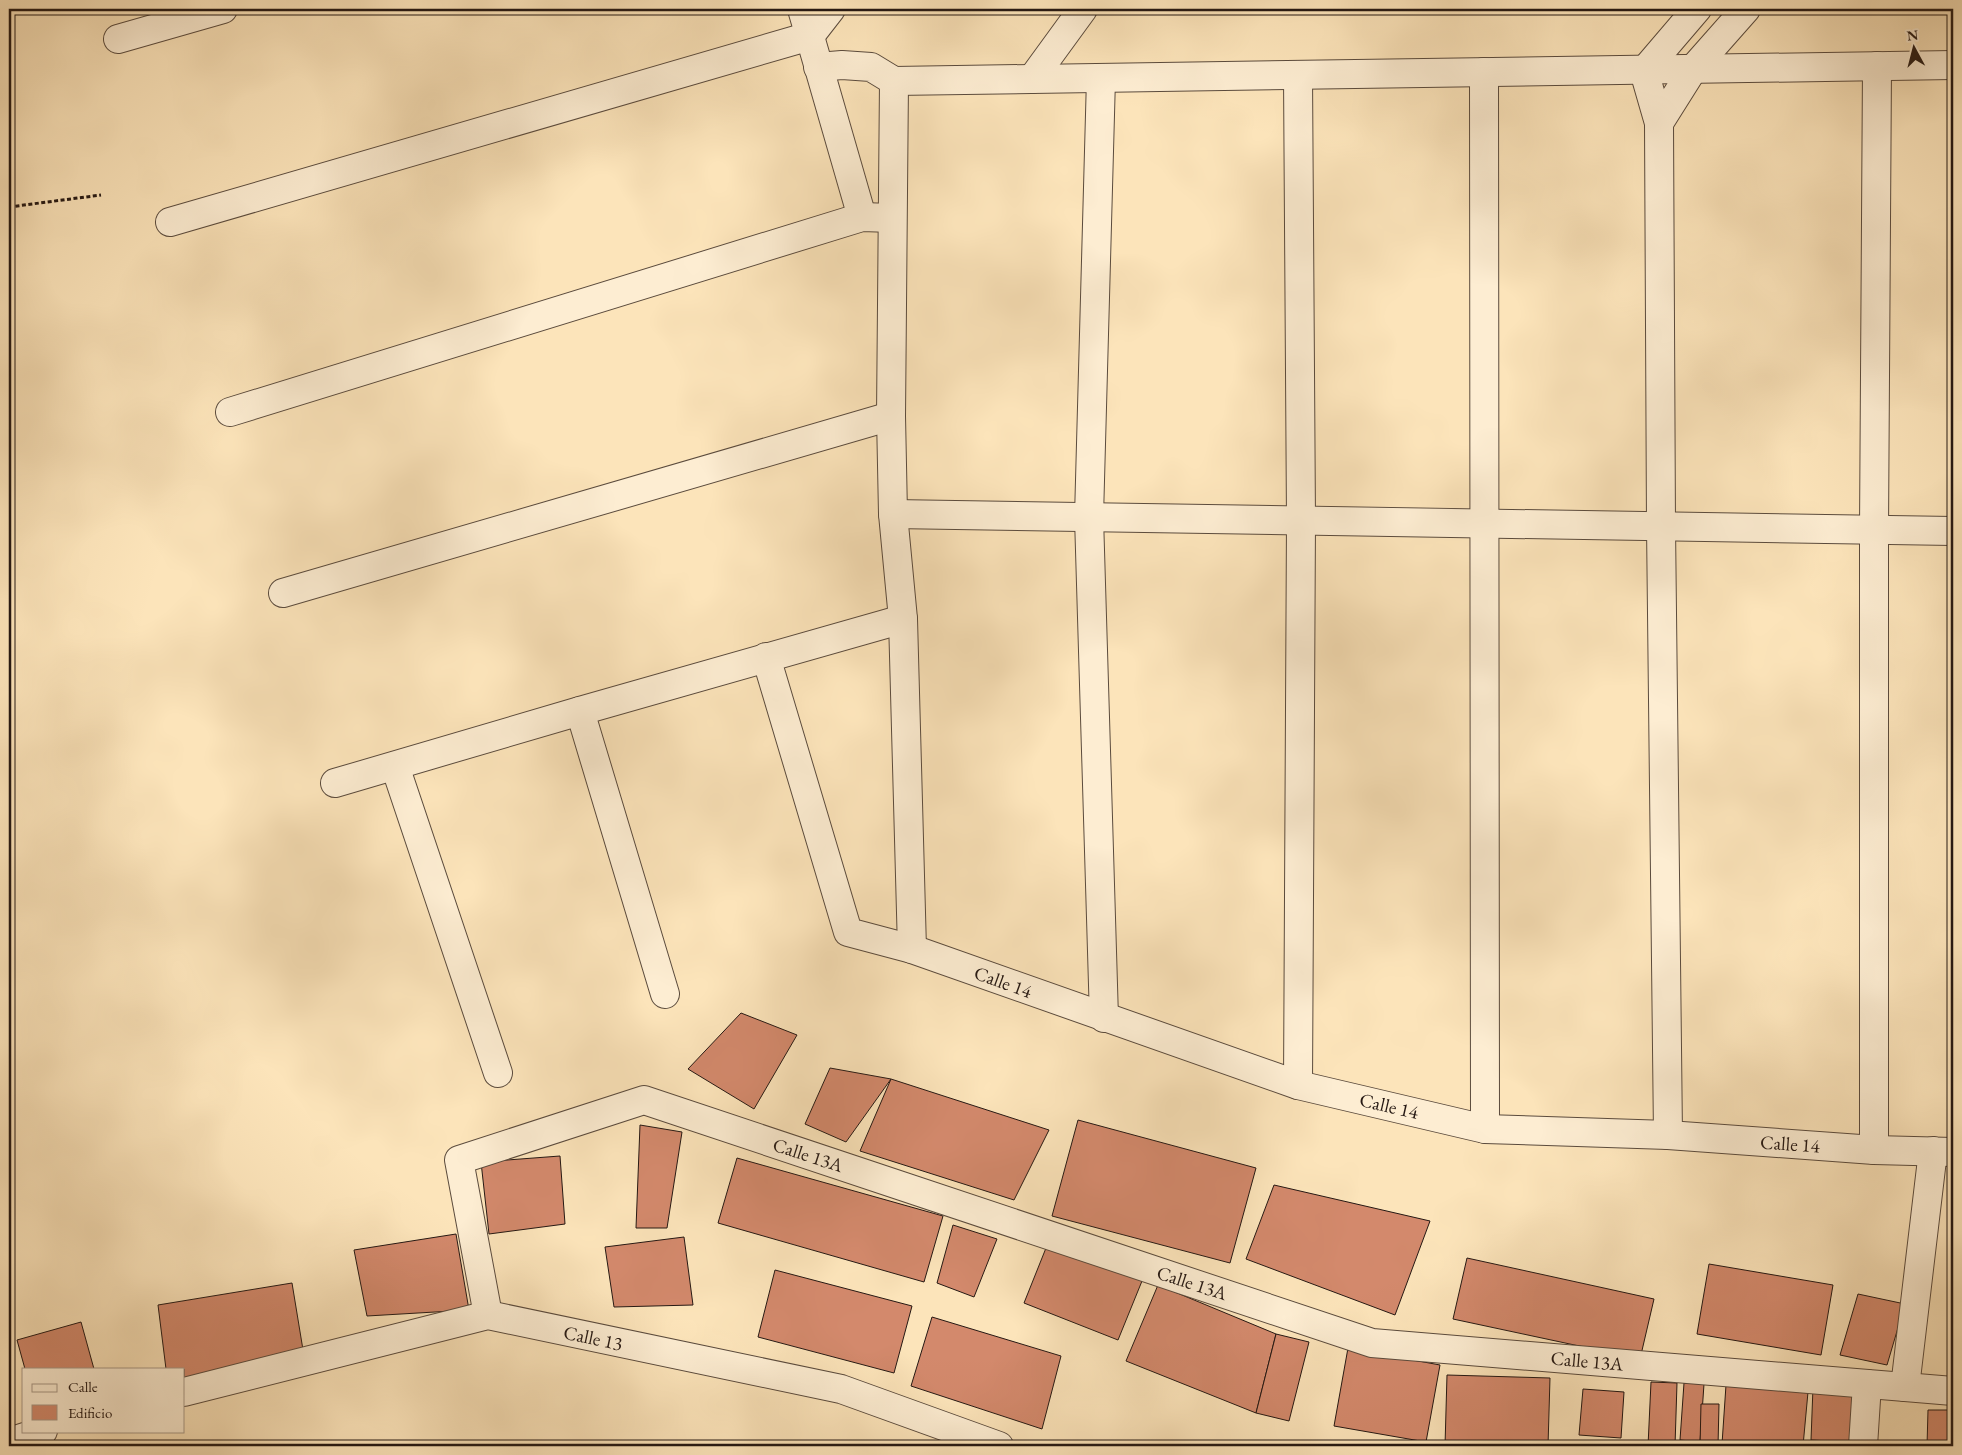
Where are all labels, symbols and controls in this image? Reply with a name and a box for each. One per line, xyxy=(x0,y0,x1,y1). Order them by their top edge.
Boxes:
north arrow xyxy=(1890,22,1940,72)
text: N xyxy=(1906,25,1920,45)
street label: Calle 14 xyxy=(971,960,1036,1004)
street label: Calle 14 xyxy=(1357,1087,1422,1125)
street label: Calle 14 xyxy=(1759,1129,1821,1159)
street label: Calle 13A xyxy=(770,1132,847,1178)
street label: Calle 13A xyxy=(1154,1260,1231,1306)
street label: Calle 13 xyxy=(561,1320,625,1356)
street label: Calle 13A xyxy=(1550,1345,1625,1377)
legend xyxy=(22,1368,185,1432)
text: Calle xyxy=(68,1377,98,1396)
text: Edificio xyxy=(68,1403,112,1422)

